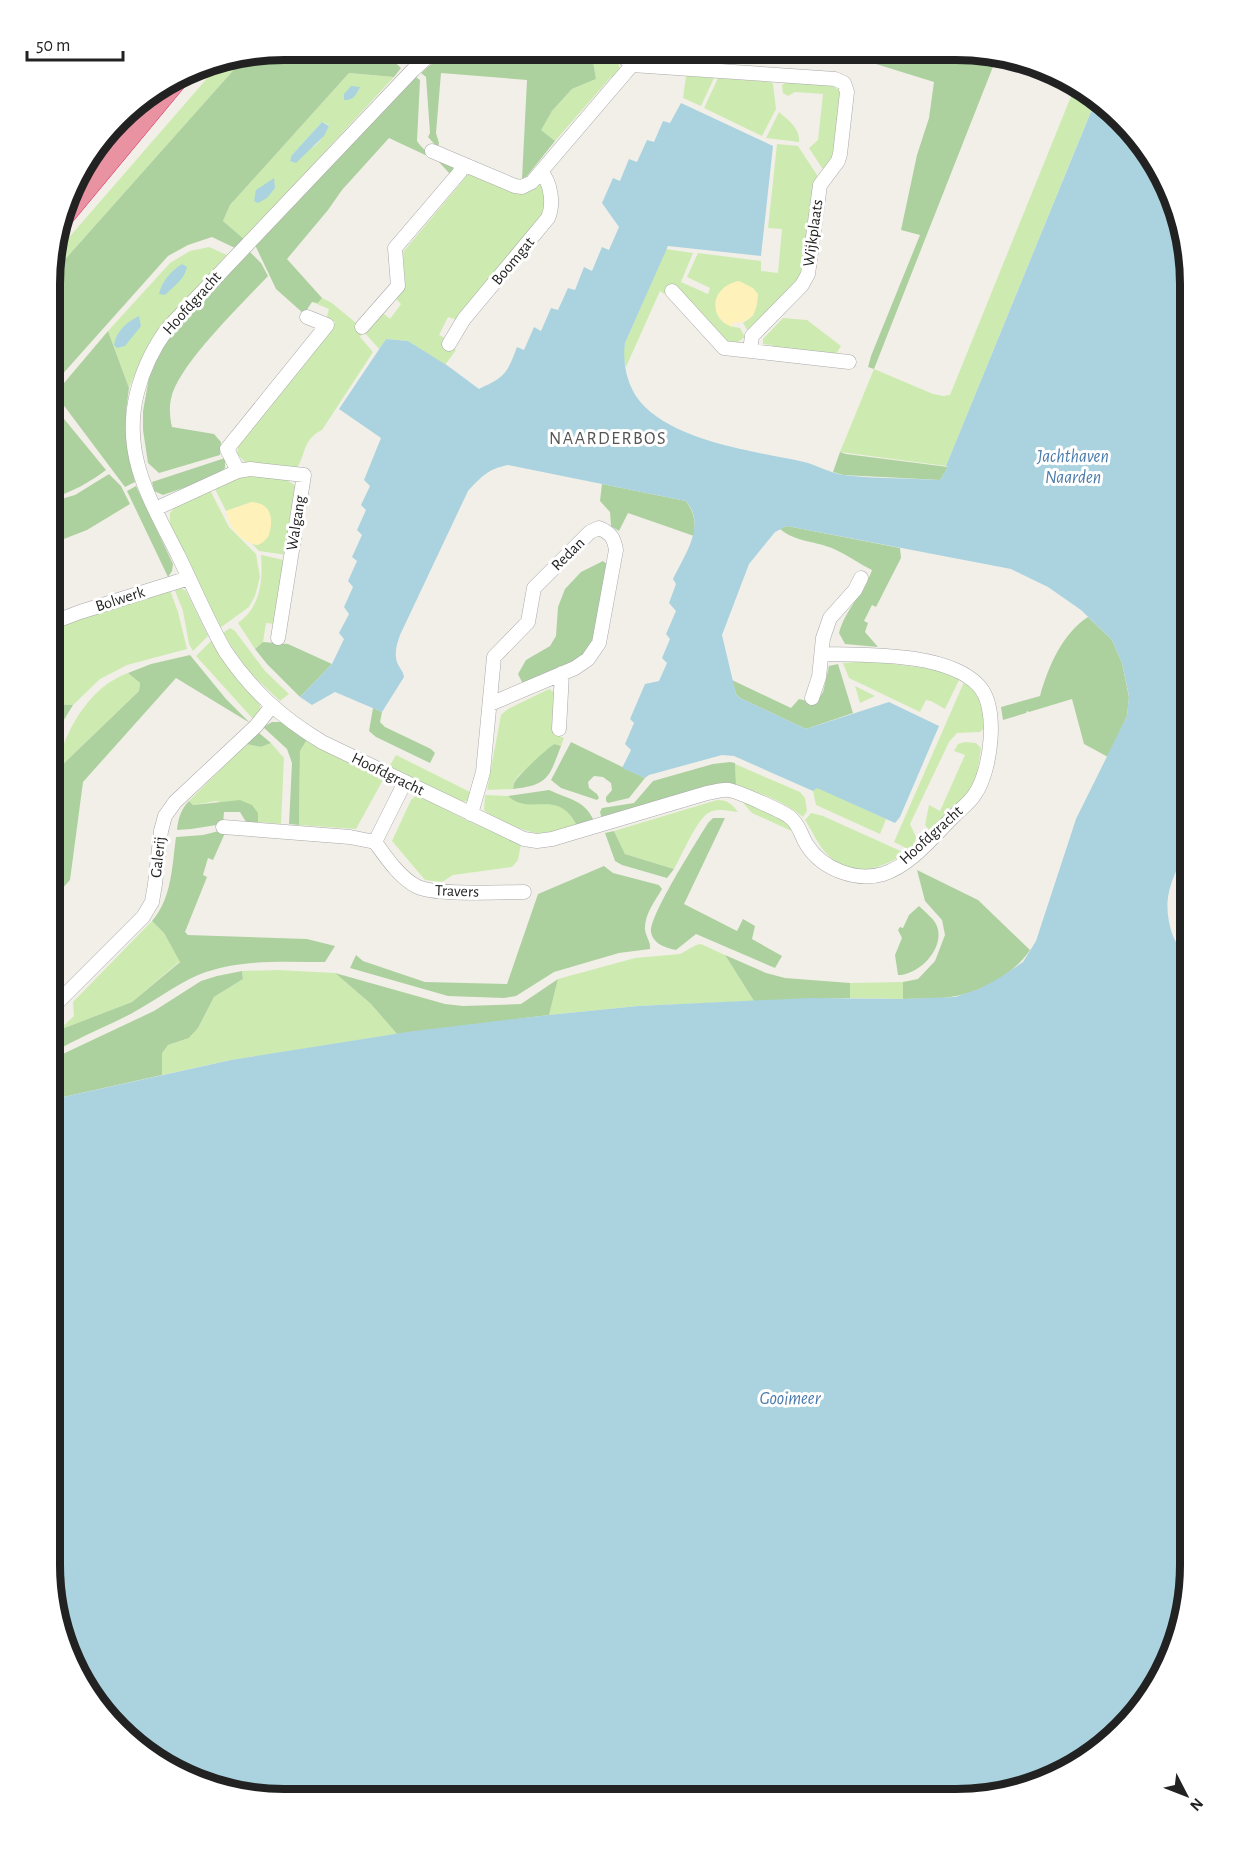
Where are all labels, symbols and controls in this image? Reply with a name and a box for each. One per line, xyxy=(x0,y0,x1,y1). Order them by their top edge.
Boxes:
scale bar xyxy=(27,24,123,62)
text: 50 m xyxy=(36,37,70,55)
street label: Wijkplaats xyxy=(800,198,827,268)
street label: Boomgat xyxy=(489,234,537,288)
street label: Hoofdgracht xyxy=(160,268,224,338)
district label: NAARDERBOS xyxy=(549,430,667,448)
water label: Jachthaven Naarden xyxy=(1036,448,1109,487)
street label: Walgang xyxy=(284,494,308,552)
street label: Redan xyxy=(548,534,588,574)
street label: Bolwerk xyxy=(93,583,147,614)
street label: Hoofdgracht xyxy=(349,750,427,798)
street label: Hoofdgracht xyxy=(896,803,966,867)
street label: Galerij xyxy=(148,836,169,879)
street label: Travers xyxy=(435,882,479,900)
water label: Gooimeer xyxy=(759,1390,822,1408)
north arrow xyxy=(1156,1765,1216,1825)
text: N xyxy=(1187,1795,1206,1814)

